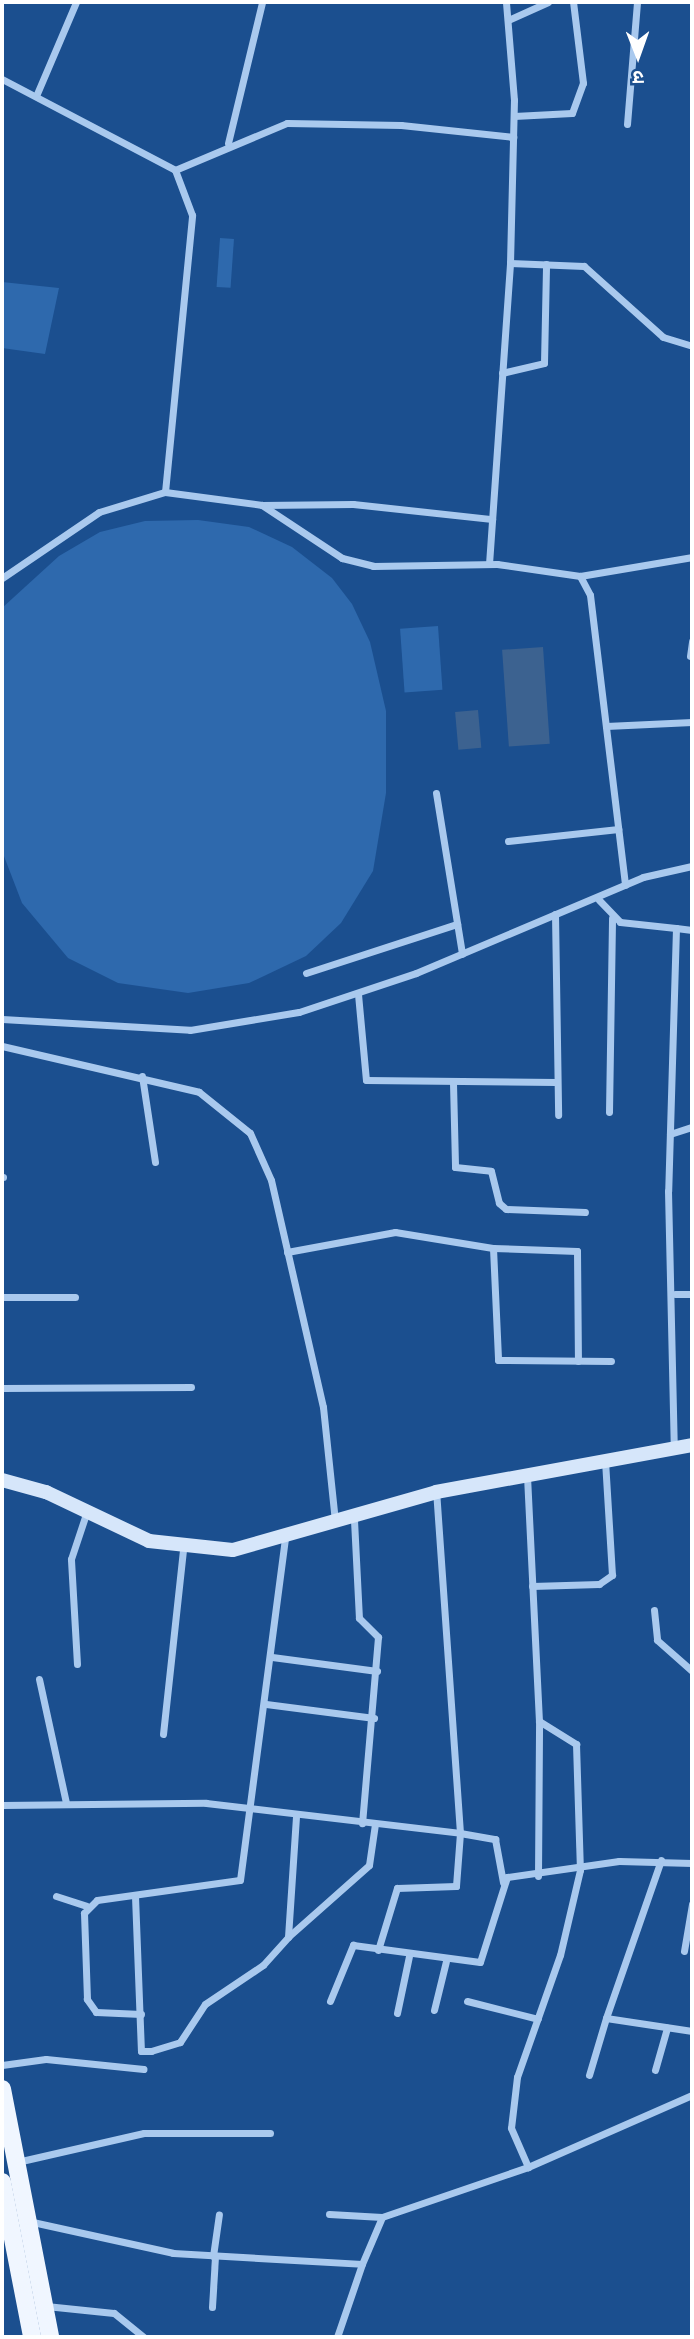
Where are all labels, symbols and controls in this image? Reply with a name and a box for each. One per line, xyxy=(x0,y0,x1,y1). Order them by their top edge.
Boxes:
north arrow xyxy=(603,21,673,91)
text: उ xyxy=(633,66,644,89)

